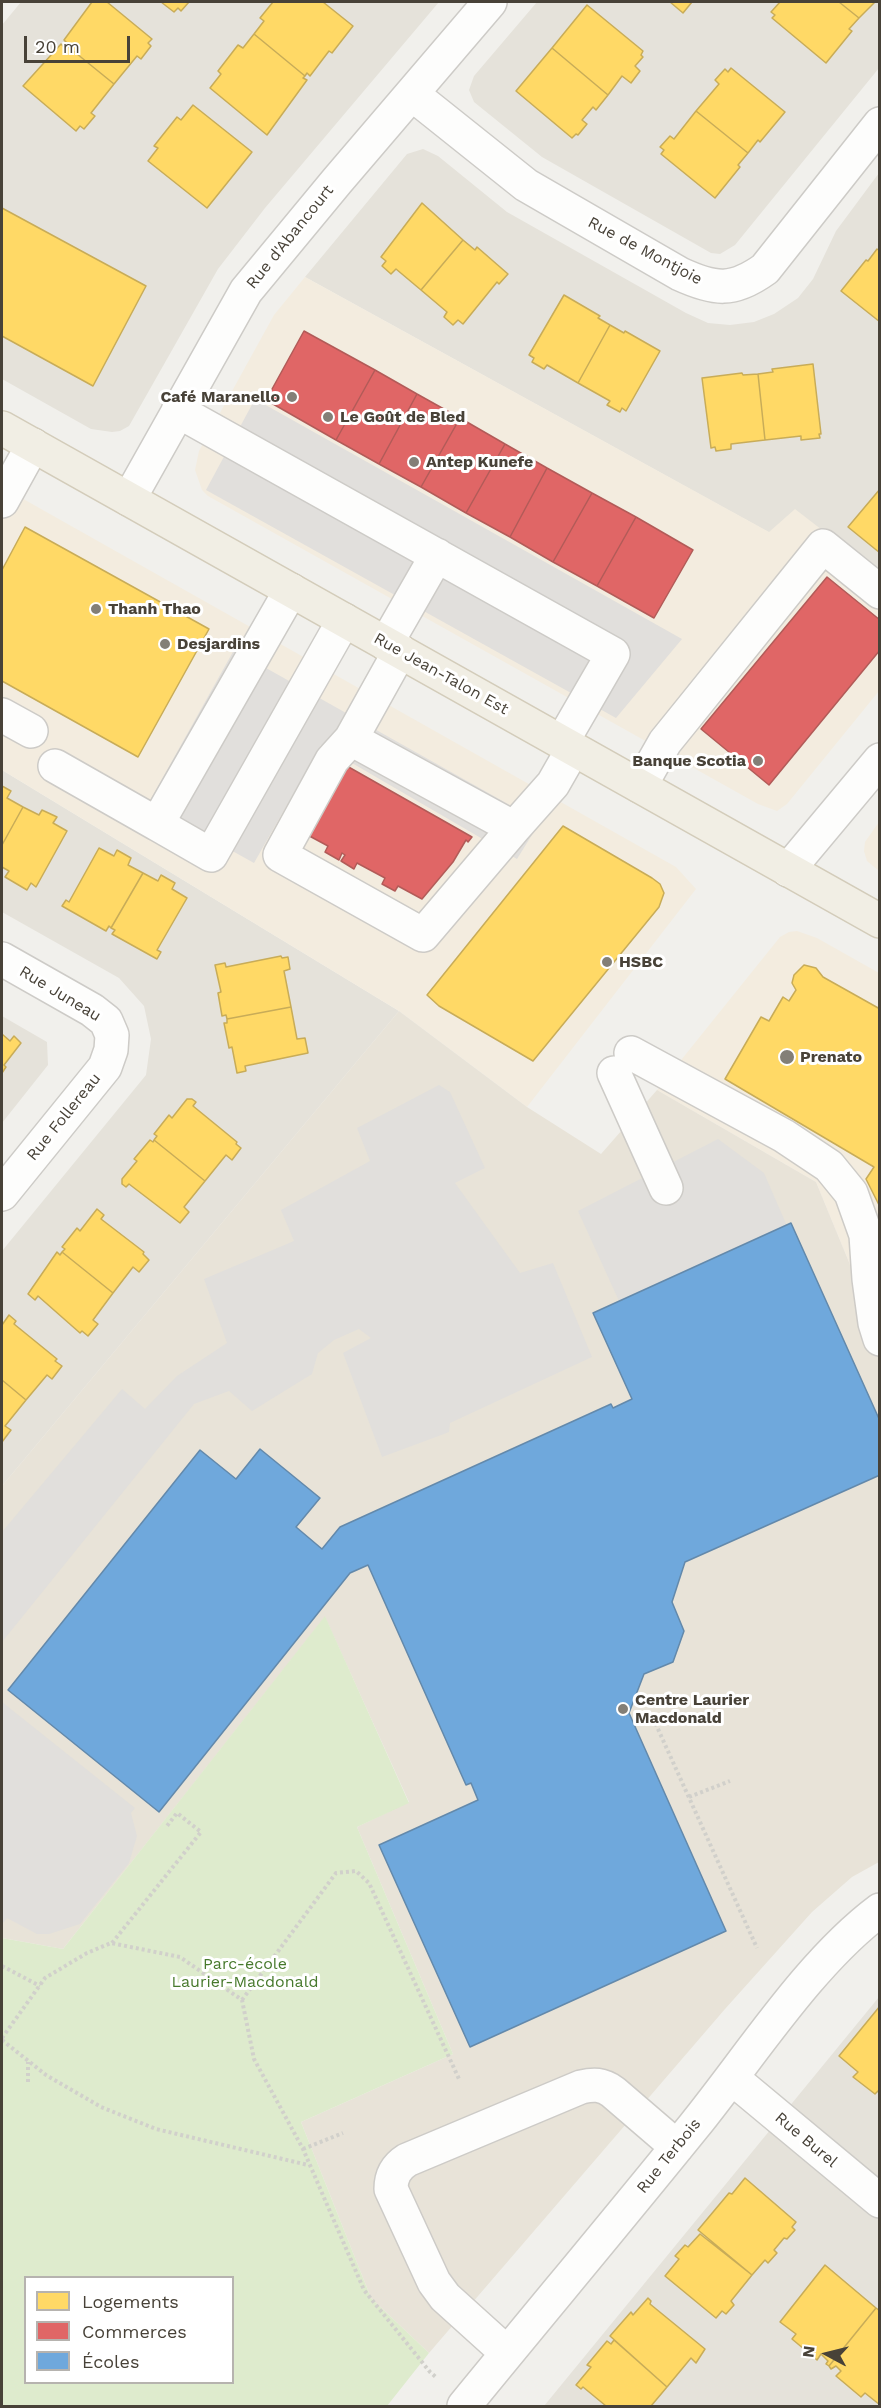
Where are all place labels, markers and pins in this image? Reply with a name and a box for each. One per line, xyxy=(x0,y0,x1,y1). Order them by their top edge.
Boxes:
place label: Café Maranello xyxy=(160,387,280,407)
marker: Café Maranello xyxy=(285,390,299,404)
place label: Le Goût de Bled xyxy=(340,407,465,427)
marker: Le Goût de Bled xyxy=(321,410,335,424)
place label: Antep Kunefe xyxy=(426,452,533,472)
marker: Antep Kunefe xyxy=(407,455,421,469)
place label: Thanh Thao xyxy=(108,599,201,619)
marker: Thanh Thao xyxy=(89,602,103,616)
place label: Desjardins xyxy=(177,634,260,654)
marker: Desjardins xyxy=(158,637,172,651)
place label: Banque Scotia xyxy=(632,751,746,771)
marker: Banque Scotia xyxy=(751,754,765,768)
place label: HSBC xyxy=(619,952,663,972)
marker: HSBC xyxy=(600,955,614,969)
place label: Prenato xyxy=(800,1047,862,1067)
marker: Prenato xyxy=(778,1048,796,1066)
place label: Centre Laurier Macdonald xyxy=(635,1690,749,1728)
marker: Centre Laurier Macdonald xyxy=(616,1702,630,1716)

